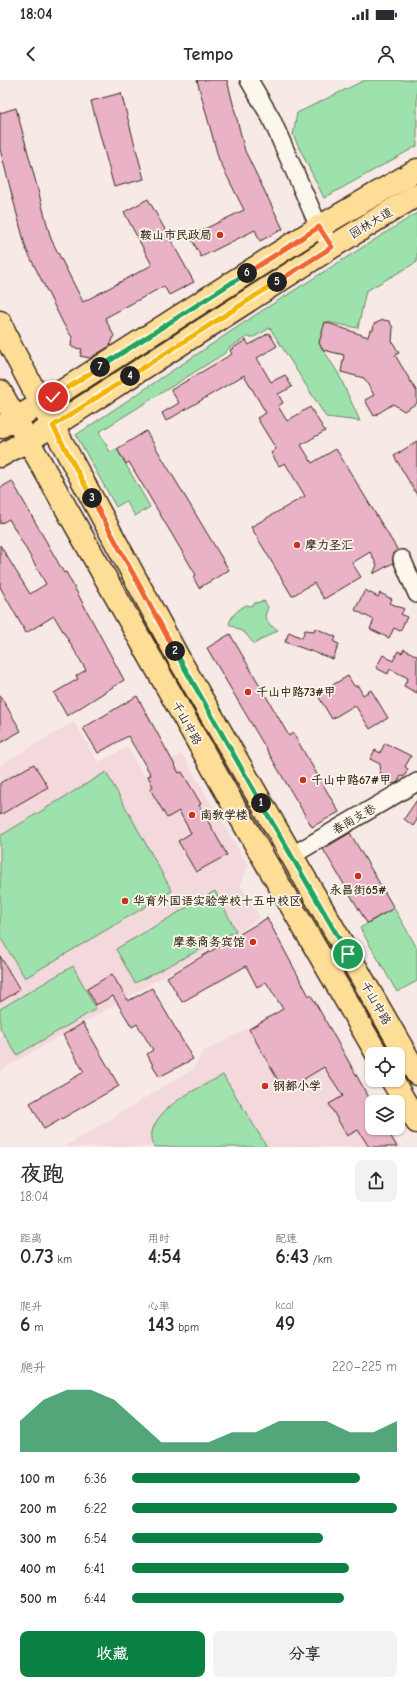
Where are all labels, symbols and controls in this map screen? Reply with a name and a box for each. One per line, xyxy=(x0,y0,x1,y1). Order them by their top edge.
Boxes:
text: 18:04 xyxy=(20,5,52,23)
icon: back xyxy=(20,43,42,65)
icon: person xyxy=(375,43,397,65)
text: Tempo xyxy=(184,44,233,65)
street label: 园林大道 xyxy=(347,205,395,241)
place label: 鞍山市民政局 xyxy=(140,228,212,242)
marker: 鞍山市民政局 xyxy=(215,230,225,240)
pin: 6 xyxy=(237,263,257,283)
text: 6 xyxy=(244,266,250,279)
pin: 5 xyxy=(267,272,287,292)
text: 5 xyxy=(274,275,280,288)
pin: 7 xyxy=(90,357,110,377)
text: 7 xyxy=(98,360,102,373)
pin: 4 xyxy=(120,366,140,386)
text: 4 xyxy=(127,369,133,382)
pin xyxy=(36,380,70,414)
icon: check xyxy=(42,386,64,408)
pin: 3 xyxy=(82,488,102,508)
text: 3 xyxy=(89,491,95,504)
place label: 摩力圣汇 xyxy=(305,538,353,552)
marker: 摩力圣汇 xyxy=(292,540,302,550)
pin: 2 xyxy=(165,641,185,661)
text: 2 xyxy=(172,644,178,657)
place label: 千山中路73#甲 xyxy=(256,685,336,699)
marker: 千山中路73#甲 xyxy=(243,687,253,697)
street label: 千山中路 xyxy=(169,699,205,747)
place label: 千山中路67#甲 xyxy=(311,773,391,787)
marker: 千山中路67#甲 xyxy=(298,775,308,785)
pin: 1 xyxy=(251,793,271,813)
text: 1 xyxy=(259,796,263,809)
street label: 春南支巷 xyxy=(330,801,378,837)
place label: 南教学楼 xyxy=(200,808,248,822)
marker: 南教学楼 xyxy=(187,810,197,820)
marker: 永昌街65# xyxy=(353,871,363,881)
place label: 永昌街65# xyxy=(329,883,387,897)
place label: 华育外国语实验学校十五中校区 xyxy=(133,894,301,908)
marker: 华育外国语实验学校十五中校区 xyxy=(120,896,130,906)
place label: 摩泰商务宾馆 xyxy=(173,935,245,949)
marker: 摩泰商务宾馆 xyxy=(248,937,258,947)
pin xyxy=(331,937,365,971)
icon: arrive xyxy=(337,943,359,965)
street label: 千山中路 xyxy=(358,979,394,1027)
map controls xyxy=(365,1047,405,1135)
button: locate xyxy=(365,1047,405,1087)
place label: 钢都小学 xyxy=(273,1079,321,1093)
marker: 钢都小学 xyxy=(260,1081,270,1091)
button: layers xyxy=(365,1095,405,1135)
button: share xyxy=(355,1160,397,1202)
text: 夜跑 xyxy=(20,1161,64,1187)
text: 18:04 xyxy=(20,1189,48,1204)
text: 距离 xyxy=(20,1232,42,1245)
text: 用时 xyxy=(148,1232,170,1245)
text: 配速 xyxy=(275,1232,297,1245)
text: 0.73 xyxy=(20,1245,54,1268)
text: 4:54 xyxy=(148,1245,181,1268)
text: 6:43 xyxy=(275,1245,309,1268)
text: km xyxy=(54,1253,72,1266)
text: /km xyxy=(309,1253,332,1266)
text: kcal xyxy=(275,1299,294,1312)
text: 爬升 xyxy=(20,1300,42,1313)
text: 心率 xyxy=(148,1300,170,1313)
text: 49 xyxy=(275,1312,295,1335)
text: 6 xyxy=(20,1313,30,1336)
text: 143 xyxy=(148,1313,175,1336)
text: m xyxy=(30,1321,43,1334)
text: bpm xyxy=(175,1321,199,1334)
text: 220–225 m xyxy=(332,1359,397,1374)
text: 爬升 xyxy=(20,1360,46,1375)
text: 100 m xyxy=(20,1471,55,1486)
text: 6:36 xyxy=(84,1471,107,1486)
text: 200 m xyxy=(20,1501,56,1516)
text: 6:22 xyxy=(84,1501,107,1516)
text: 300 m xyxy=(20,1531,56,1546)
text: 6:54 xyxy=(84,1531,107,1546)
text: 400 m xyxy=(20,1561,56,1576)
text: 6:41 xyxy=(84,1561,105,1576)
text: 500 m xyxy=(20,1591,57,1606)
text: 6:44 xyxy=(84,1591,106,1606)
button: 收藏 xyxy=(20,1631,205,1677)
button: 分享 xyxy=(213,1631,397,1677)

